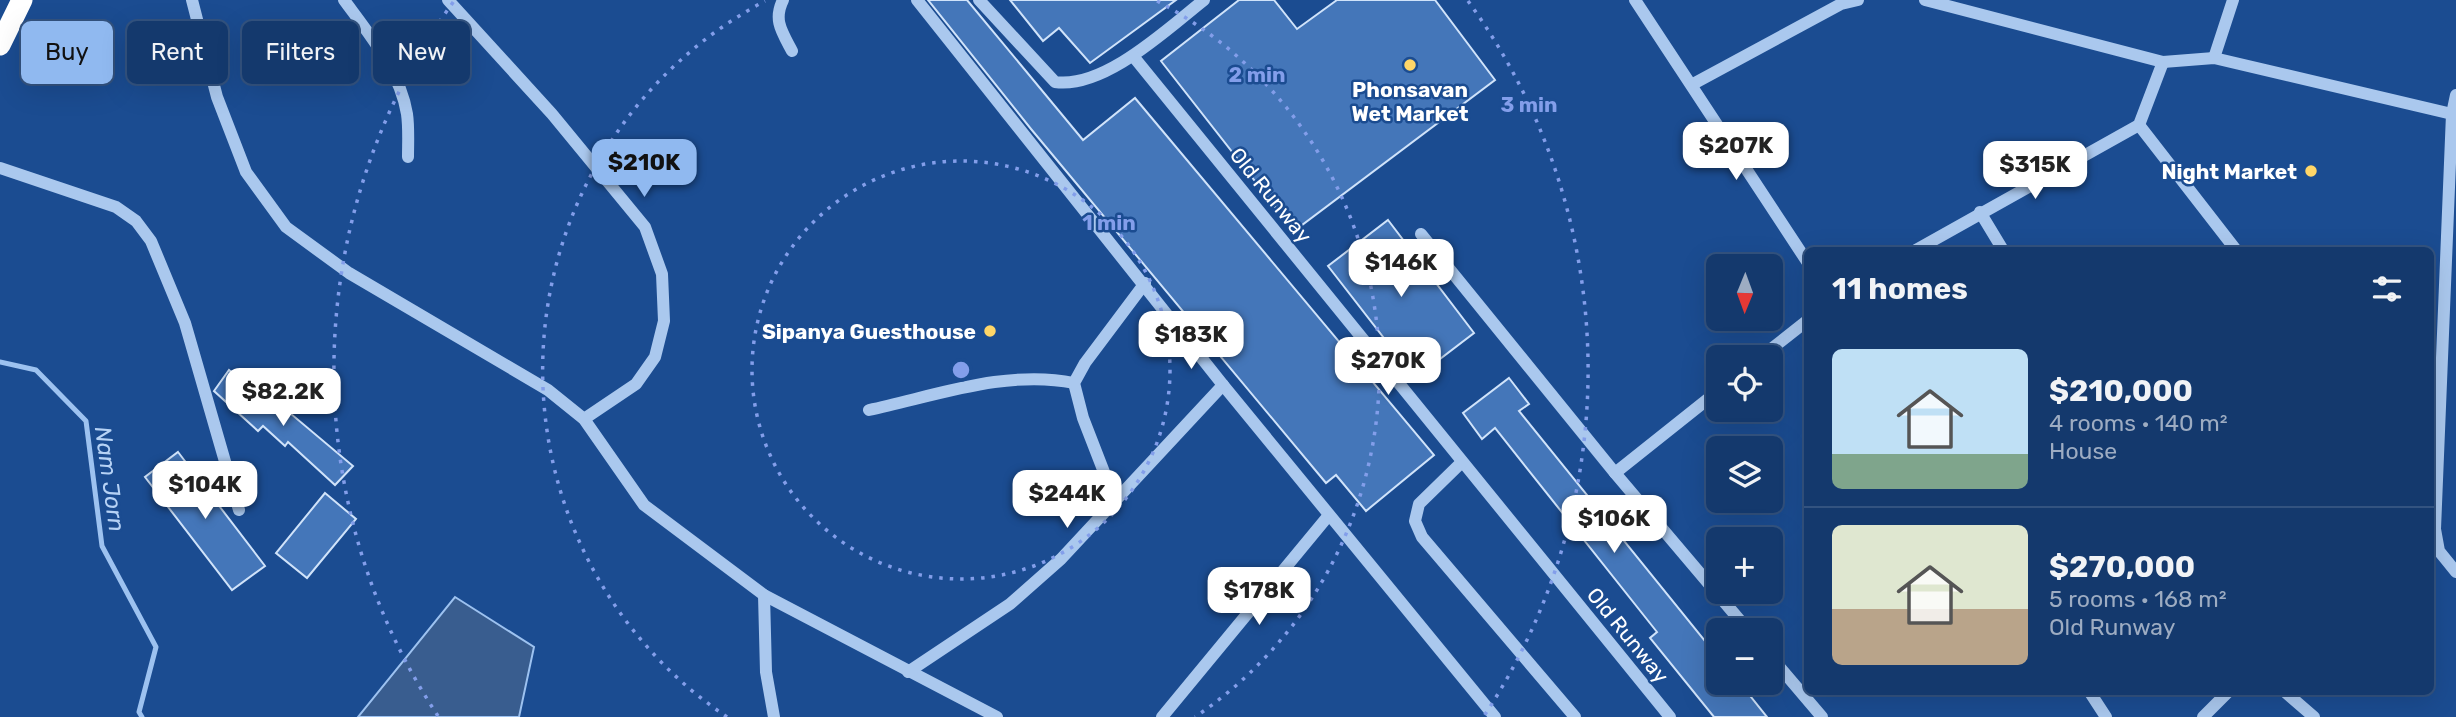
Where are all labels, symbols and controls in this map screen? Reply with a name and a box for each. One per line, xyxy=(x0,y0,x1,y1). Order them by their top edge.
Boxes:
chip: Buy xyxy=(21,21,113,84)
chip: Rent xyxy=(127,21,228,84)
chip: Filters xyxy=(242,21,359,84)
chip: New xyxy=(373,21,470,84)
marker: Phonsavan Wet Market xyxy=(1402,57,1418,73)
text: 2 min xyxy=(1229,62,1285,87)
place label: Phonsavan Wet Market xyxy=(1351,77,1469,126)
text: 3 min xyxy=(1500,92,1558,117)
pin: $207K xyxy=(1687,122,1785,182)
text: $207K xyxy=(1699,131,1773,159)
pin: $210K xyxy=(595,140,693,199)
street label: Old Runway xyxy=(1225,142,1317,248)
pin: $315K xyxy=(1986,142,2084,201)
text: $210K xyxy=(608,148,680,176)
text: $315K xyxy=(1999,150,2071,178)
place label: Night Market xyxy=(2161,159,2297,184)
marker: Night Market xyxy=(2303,163,2319,179)
text: 1 min xyxy=(1082,210,1136,235)
pin: $146K xyxy=(1352,240,1450,299)
text: $146K xyxy=(1365,248,1437,276)
north arrow xyxy=(1706,254,1783,331)
map controls xyxy=(1706,254,1783,695)
icon: filters xyxy=(2368,270,2406,308)
text: 11 homes xyxy=(1832,271,1968,307)
pin: $183K xyxy=(1142,312,1240,371)
place label: Sipanya Guesthouse xyxy=(762,319,976,344)
text: $183K xyxy=(1155,320,1227,348)
marker: Sipanya Guesthouse xyxy=(982,323,998,339)
pin: $270K xyxy=(1339,338,1437,397)
button: locate xyxy=(1706,345,1783,422)
text: $270K xyxy=(1351,346,1425,374)
centre of rings xyxy=(949,358,973,382)
pin: $82.2K xyxy=(226,368,340,428)
text: $210,000 xyxy=(2049,373,2193,409)
text: $82.2K xyxy=(242,377,324,405)
icon: home xyxy=(1888,377,1972,461)
text: 4 rooms · 140 m² xyxy=(2049,409,2228,437)
water label: Nam Jorn xyxy=(89,425,131,533)
button: layers xyxy=(1706,436,1783,513)
text: House xyxy=(2049,437,2117,465)
pin: $104K xyxy=(156,462,254,521)
text: $104K xyxy=(168,470,242,498)
pin: $244K xyxy=(1018,470,1116,530)
text: $244K xyxy=(1029,479,1105,507)
pin: $106K xyxy=(1565,496,1663,555)
text: $106K xyxy=(1578,504,1650,532)
button: + xyxy=(1706,527,1783,604)
text: $270,000 xyxy=(2049,549,2195,585)
icon: home xyxy=(1888,553,1972,637)
pin: $178K xyxy=(1210,568,1308,627)
text: $178K xyxy=(1224,576,1294,604)
street label: Old Runway xyxy=(1582,582,1674,688)
text: 5 rooms · 168 m² xyxy=(2049,585,2227,613)
text: Old Runway xyxy=(2049,613,2175,641)
button: − xyxy=(1706,618,1783,695)

